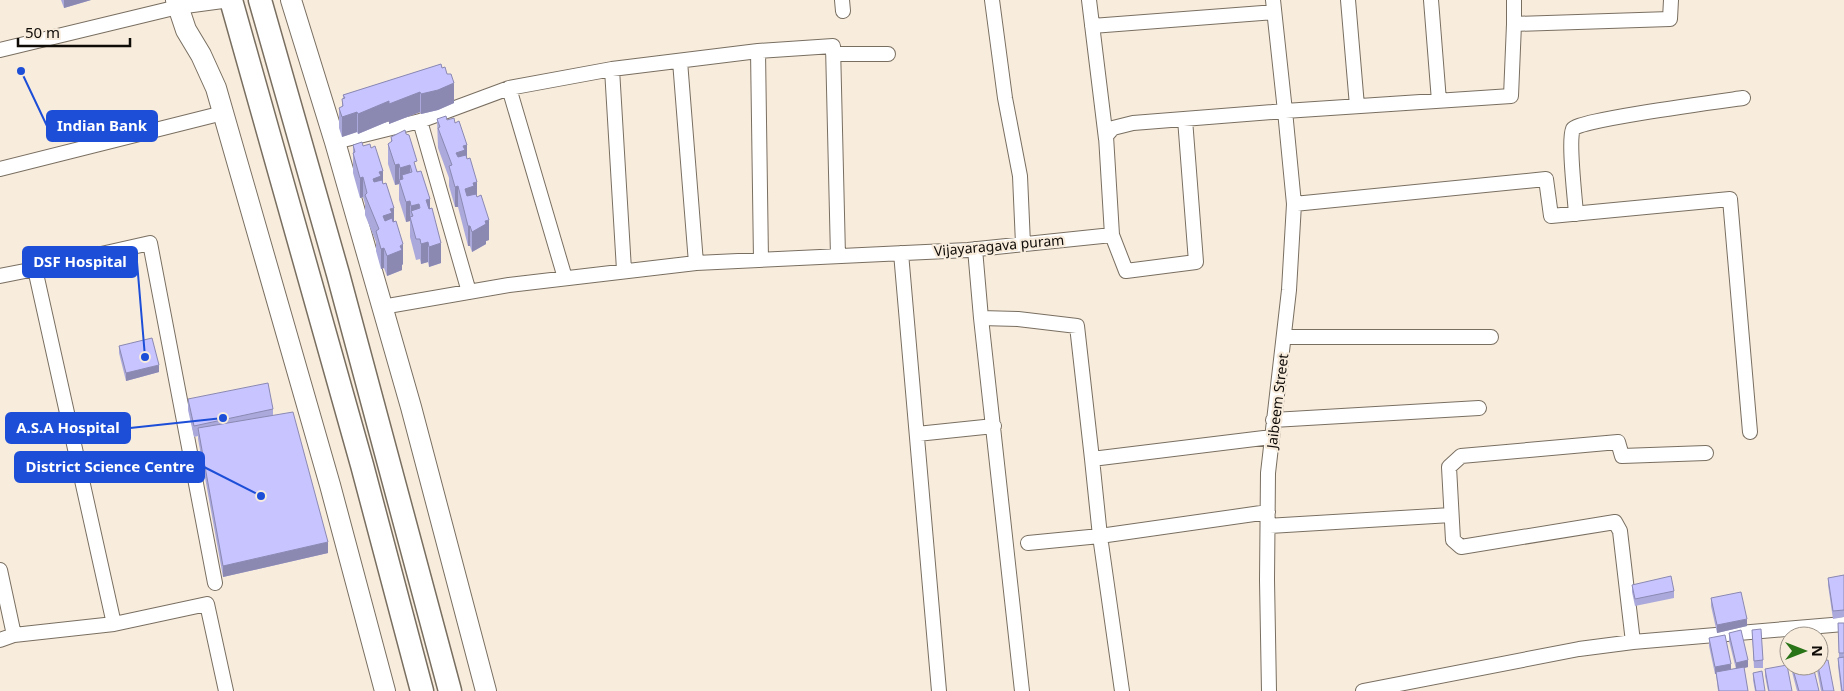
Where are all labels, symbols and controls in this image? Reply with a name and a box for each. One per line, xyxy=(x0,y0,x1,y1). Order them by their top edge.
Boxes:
scale bar xyxy=(18,15,130,47)
text: 50 m xyxy=(25,22,60,42)
callout: Indian Bank xyxy=(47,111,157,141)
text: Indian Bank xyxy=(57,115,148,135)
street label: Vijayaragava puram xyxy=(933,230,1065,260)
callout: DSF Hospital xyxy=(23,247,137,277)
text: DSF Hospital xyxy=(33,251,127,271)
street label: Jaibeem Street xyxy=(1262,352,1292,452)
callout: A.S.A Hospital xyxy=(6,413,130,443)
text: A.S.A Hospital xyxy=(16,417,120,437)
callout: District Science Centre xyxy=(15,452,204,482)
text: District Science Centre xyxy=(26,456,194,476)
north arrow xyxy=(1779,626,1829,676)
text: N xyxy=(1808,645,1827,657)

